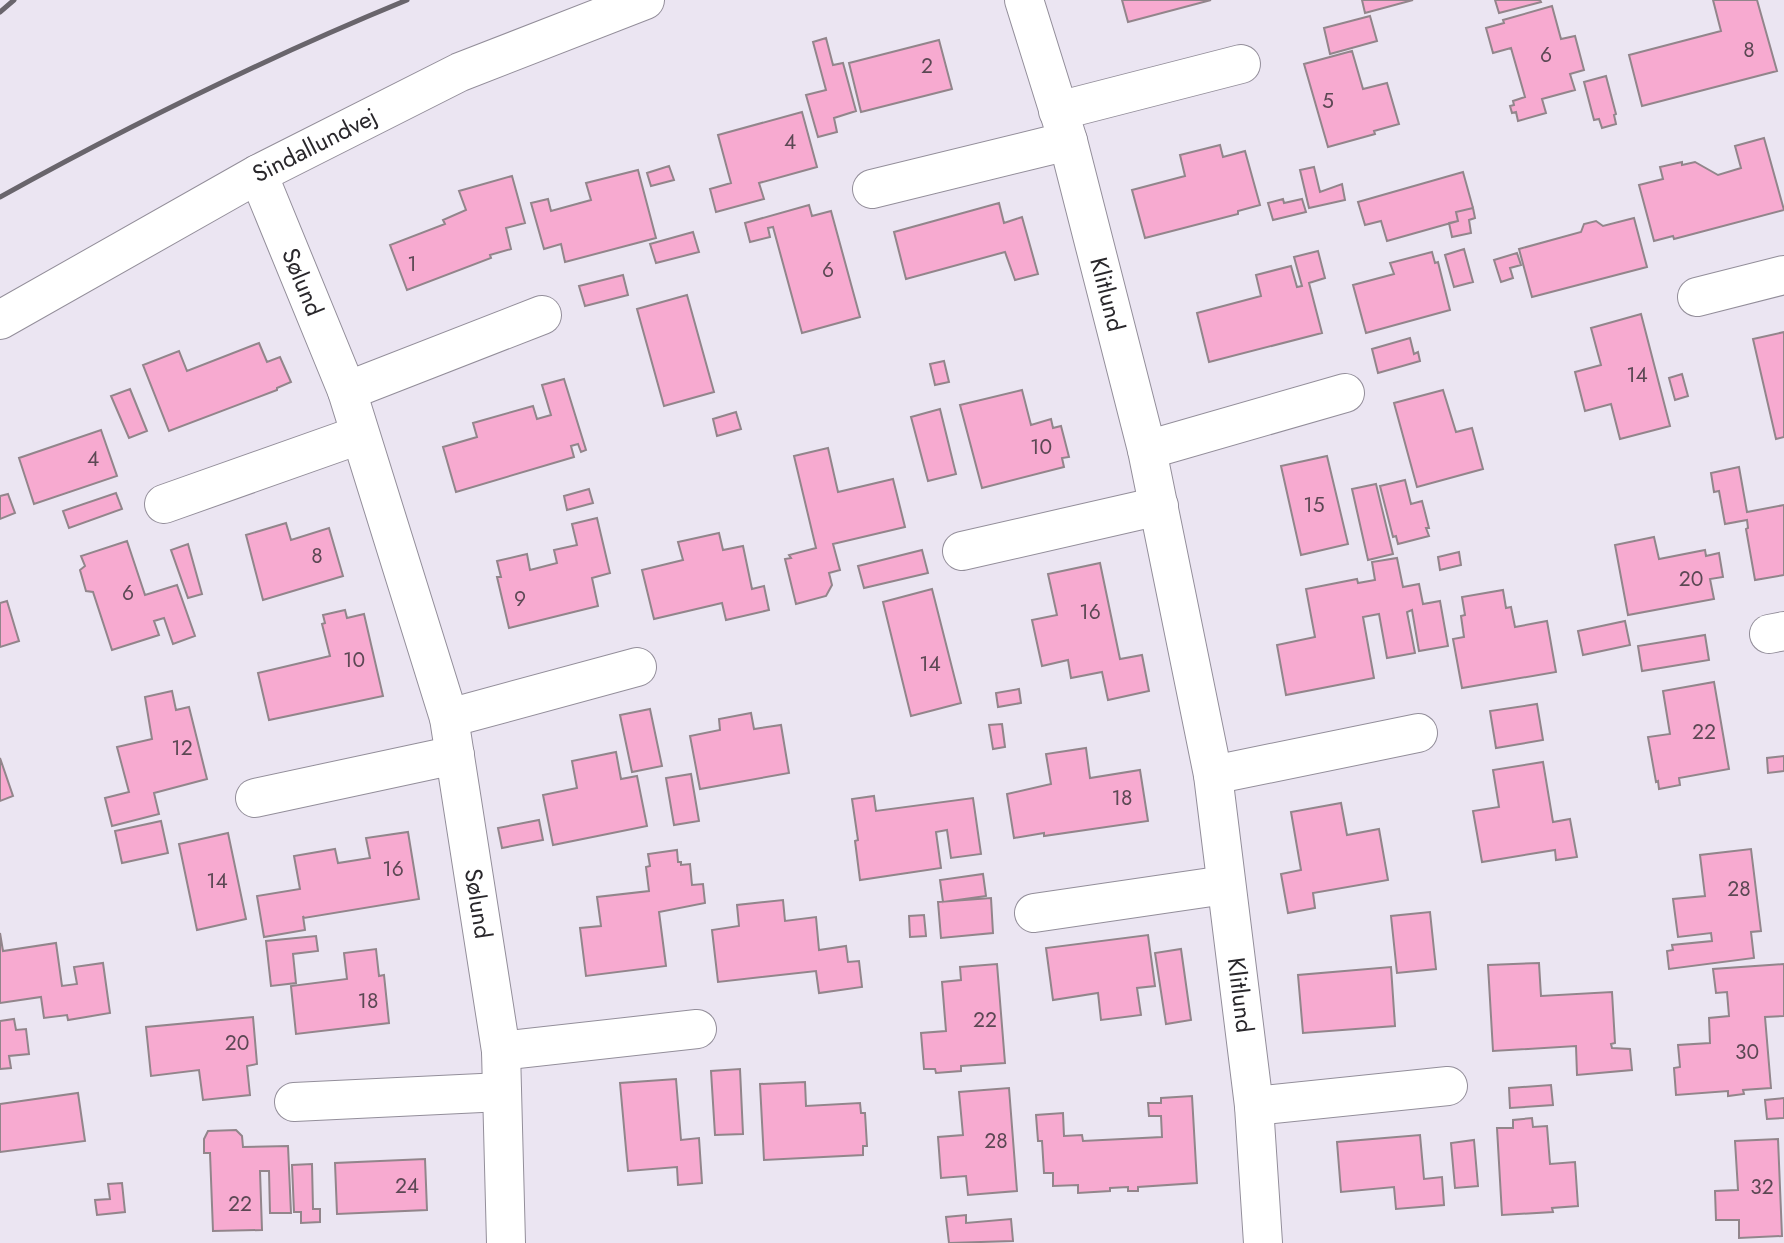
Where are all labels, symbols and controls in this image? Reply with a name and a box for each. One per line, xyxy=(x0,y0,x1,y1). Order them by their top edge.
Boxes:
house number: 8 xyxy=(1743,35,1755,65)
house number: 6 xyxy=(1540,40,1552,70)
house number: 2 xyxy=(921,51,933,81)
house number: 5 xyxy=(1322,86,1334,116)
street label: Sindallundvej xyxy=(246,99,383,191)
house number: 4 xyxy=(784,127,796,157)
street label: Sølund xyxy=(273,243,332,321)
house number: 1 xyxy=(407,249,417,279)
street label: Klitlund xyxy=(1081,253,1134,335)
house number: 6 xyxy=(822,255,834,285)
house number: 14 xyxy=(1626,360,1648,390)
house number: 10 xyxy=(1030,432,1052,462)
house number: 4 xyxy=(87,444,99,474)
house number: 15 xyxy=(1303,490,1325,520)
house number: 8 xyxy=(311,541,323,571)
house number: 20 xyxy=(1679,564,1703,594)
house number: 6 xyxy=(122,578,134,608)
house number: 9 xyxy=(514,584,526,614)
house number: 16 xyxy=(1079,597,1101,627)
house number: 10 xyxy=(343,645,365,675)
house number: 14 xyxy=(919,649,941,679)
house number: 22 xyxy=(1692,717,1716,747)
house number: 12 xyxy=(171,733,193,763)
house number: 18 xyxy=(1112,783,1132,813)
house number: 16 xyxy=(382,854,404,884)
house number: 14 xyxy=(206,866,228,896)
street label: Sølund xyxy=(456,866,501,941)
house number: 28 xyxy=(1727,874,1751,904)
street label: Klitlund xyxy=(1219,955,1263,1035)
house number: 18 xyxy=(358,986,378,1016)
house number: 22 xyxy=(973,1005,997,1035)
house number: 20 xyxy=(225,1028,249,1058)
house number: 30 xyxy=(1735,1037,1759,1067)
house number: 28 xyxy=(984,1126,1008,1156)
house number: 24 xyxy=(395,1171,419,1201)
house number: 32 xyxy=(1750,1172,1774,1202)
house number: 22 xyxy=(228,1189,252,1219)

